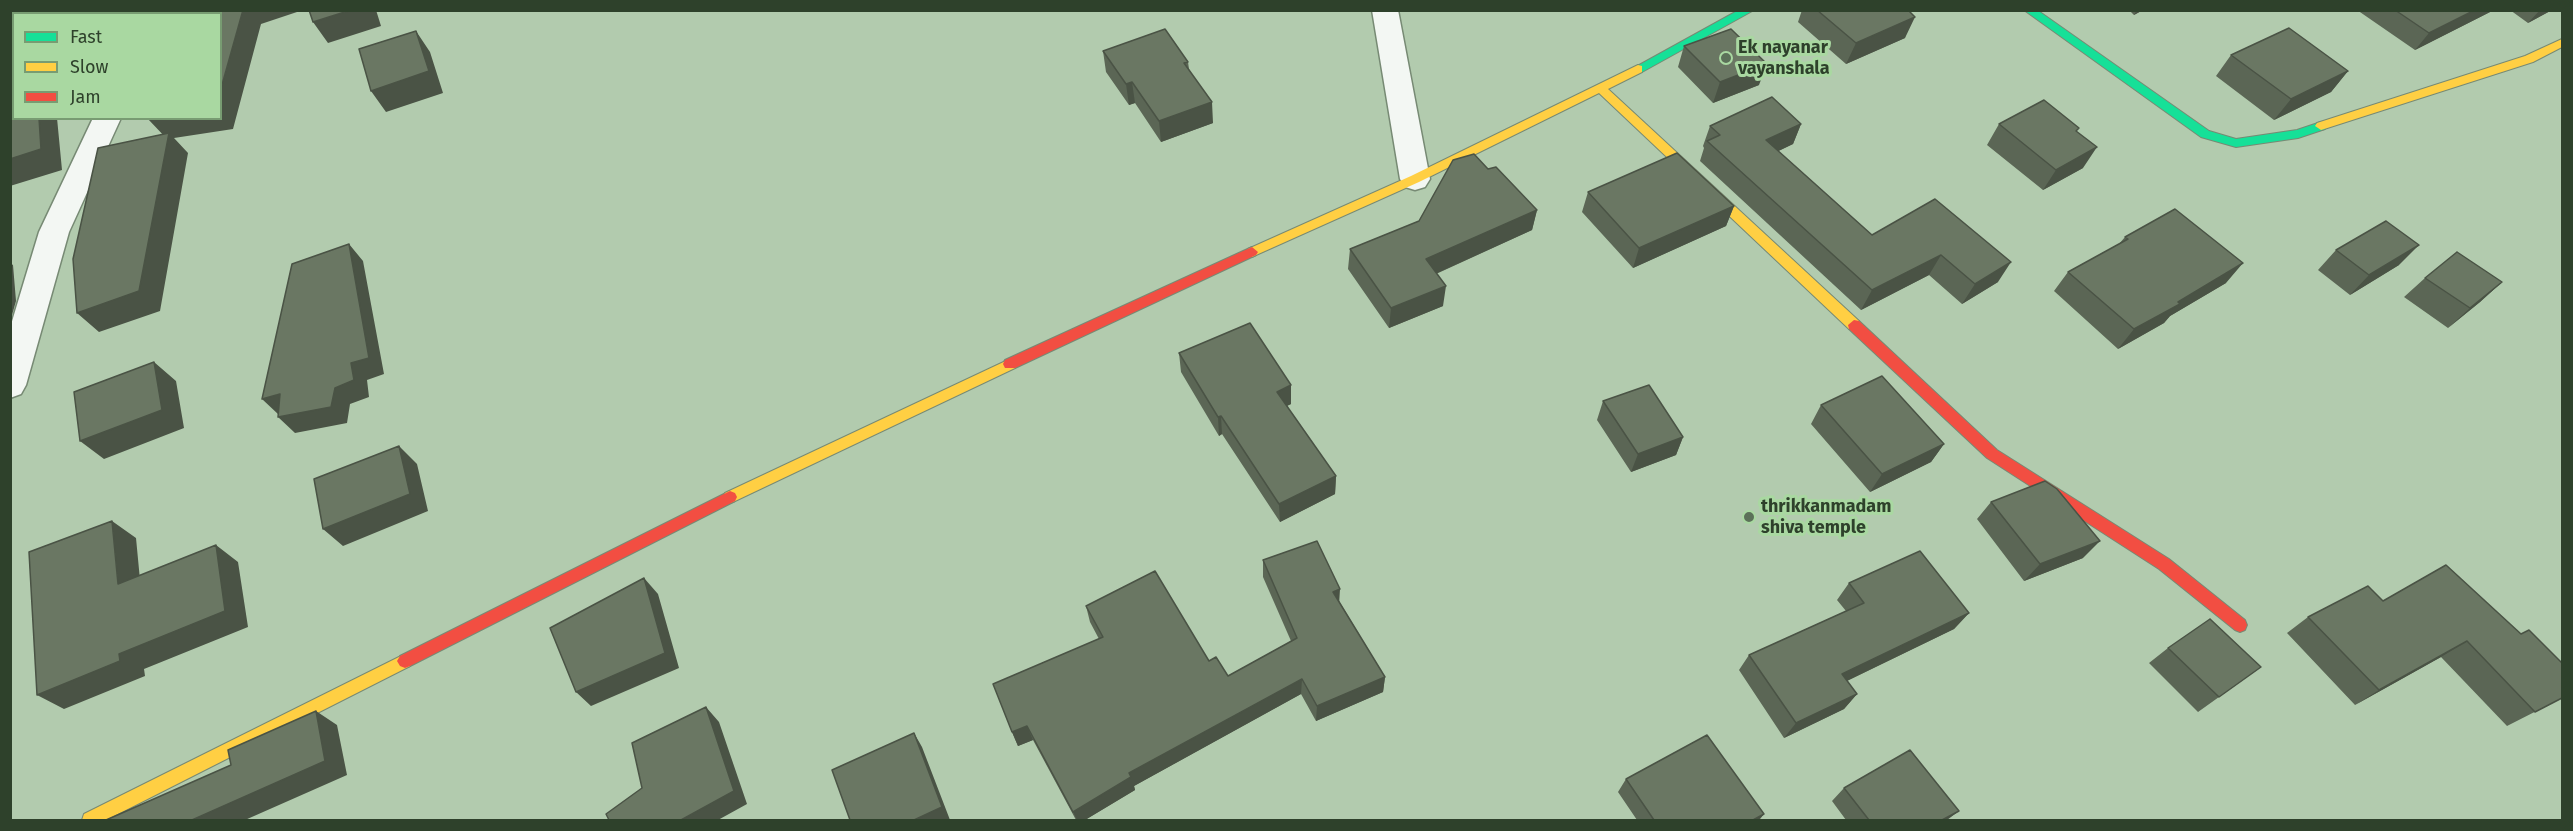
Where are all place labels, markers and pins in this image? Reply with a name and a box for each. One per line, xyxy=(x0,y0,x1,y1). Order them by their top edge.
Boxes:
place label: Ek nayanar vayanshala xyxy=(1738,37,1829,80)
marker: Ek nayanar vayanshala xyxy=(1719,51,1733,65)
place label: thrikkanmadam shiva temple xyxy=(1761,496,1891,538)
marker: thrikkanmadam shiva temple xyxy=(1742,510,1756,524)

